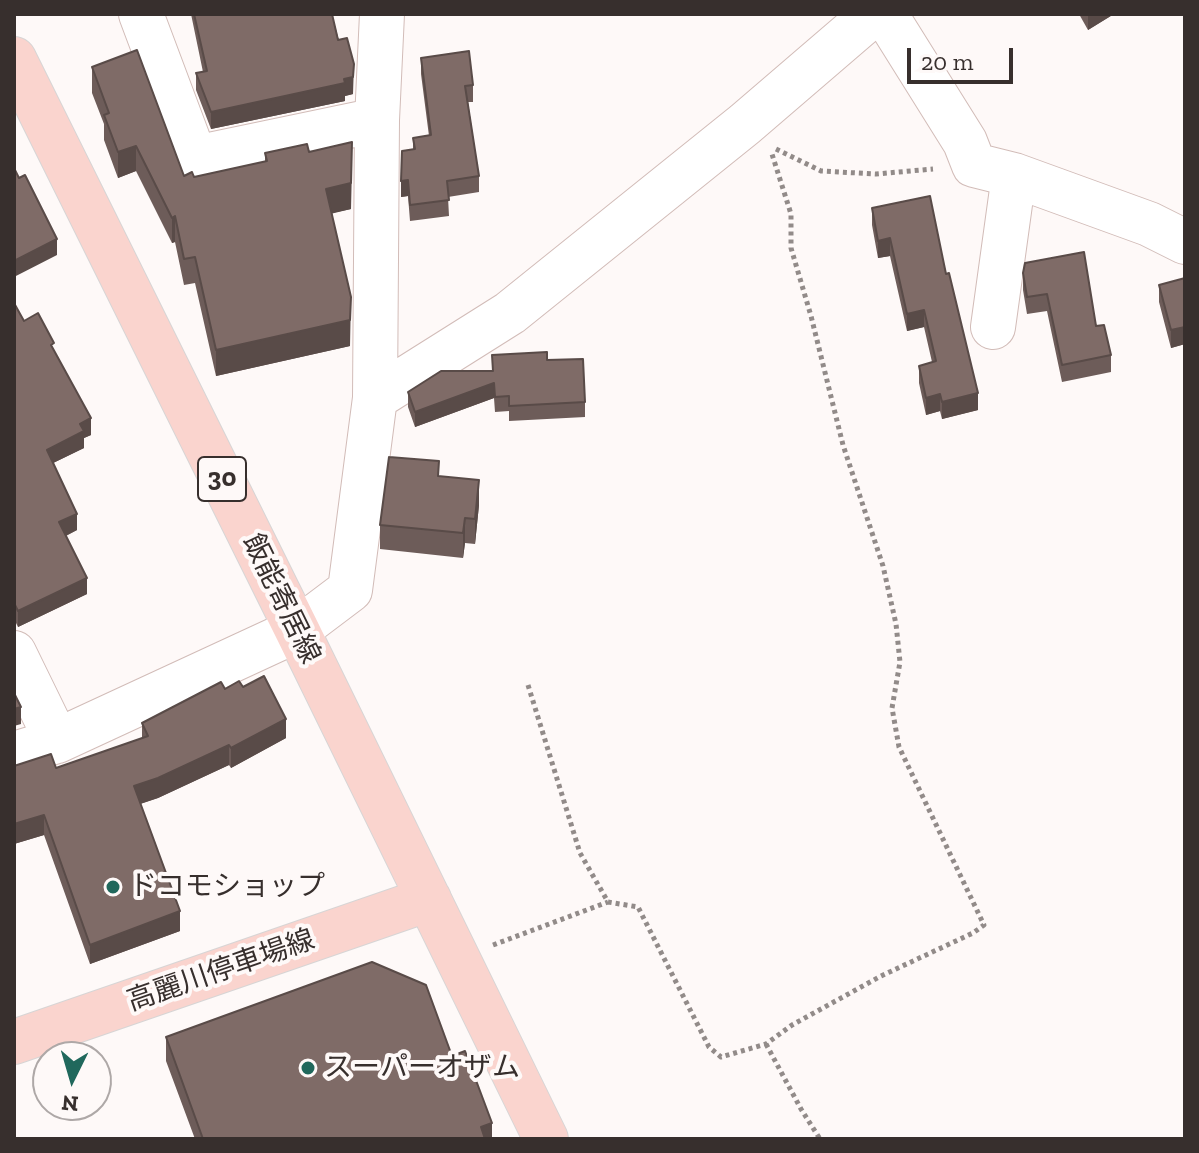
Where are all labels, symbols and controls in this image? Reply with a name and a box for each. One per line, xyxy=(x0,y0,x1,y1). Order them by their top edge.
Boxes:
scale bar xyxy=(911,32,1017,82)
text: 20 m xyxy=(921,47,973,76)
road number: 30 xyxy=(198,457,246,501)
street label: 飯能寄居線 xyxy=(235,529,327,669)
place label: ドコモショップ xyxy=(129,870,325,904)
marker: ドコモショップ xyxy=(104,878,122,896)
street label: 高麗川停車場線 xyxy=(123,923,319,1019)
north arrow xyxy=(32,1041,112,1121)
place label: スーパーオザム xyxy=(324,1051,520,1085)
marker: スーパーオザム xyxy=(299,1059,317,1077)
text: N xyxy=(61,1089,80,1118)

